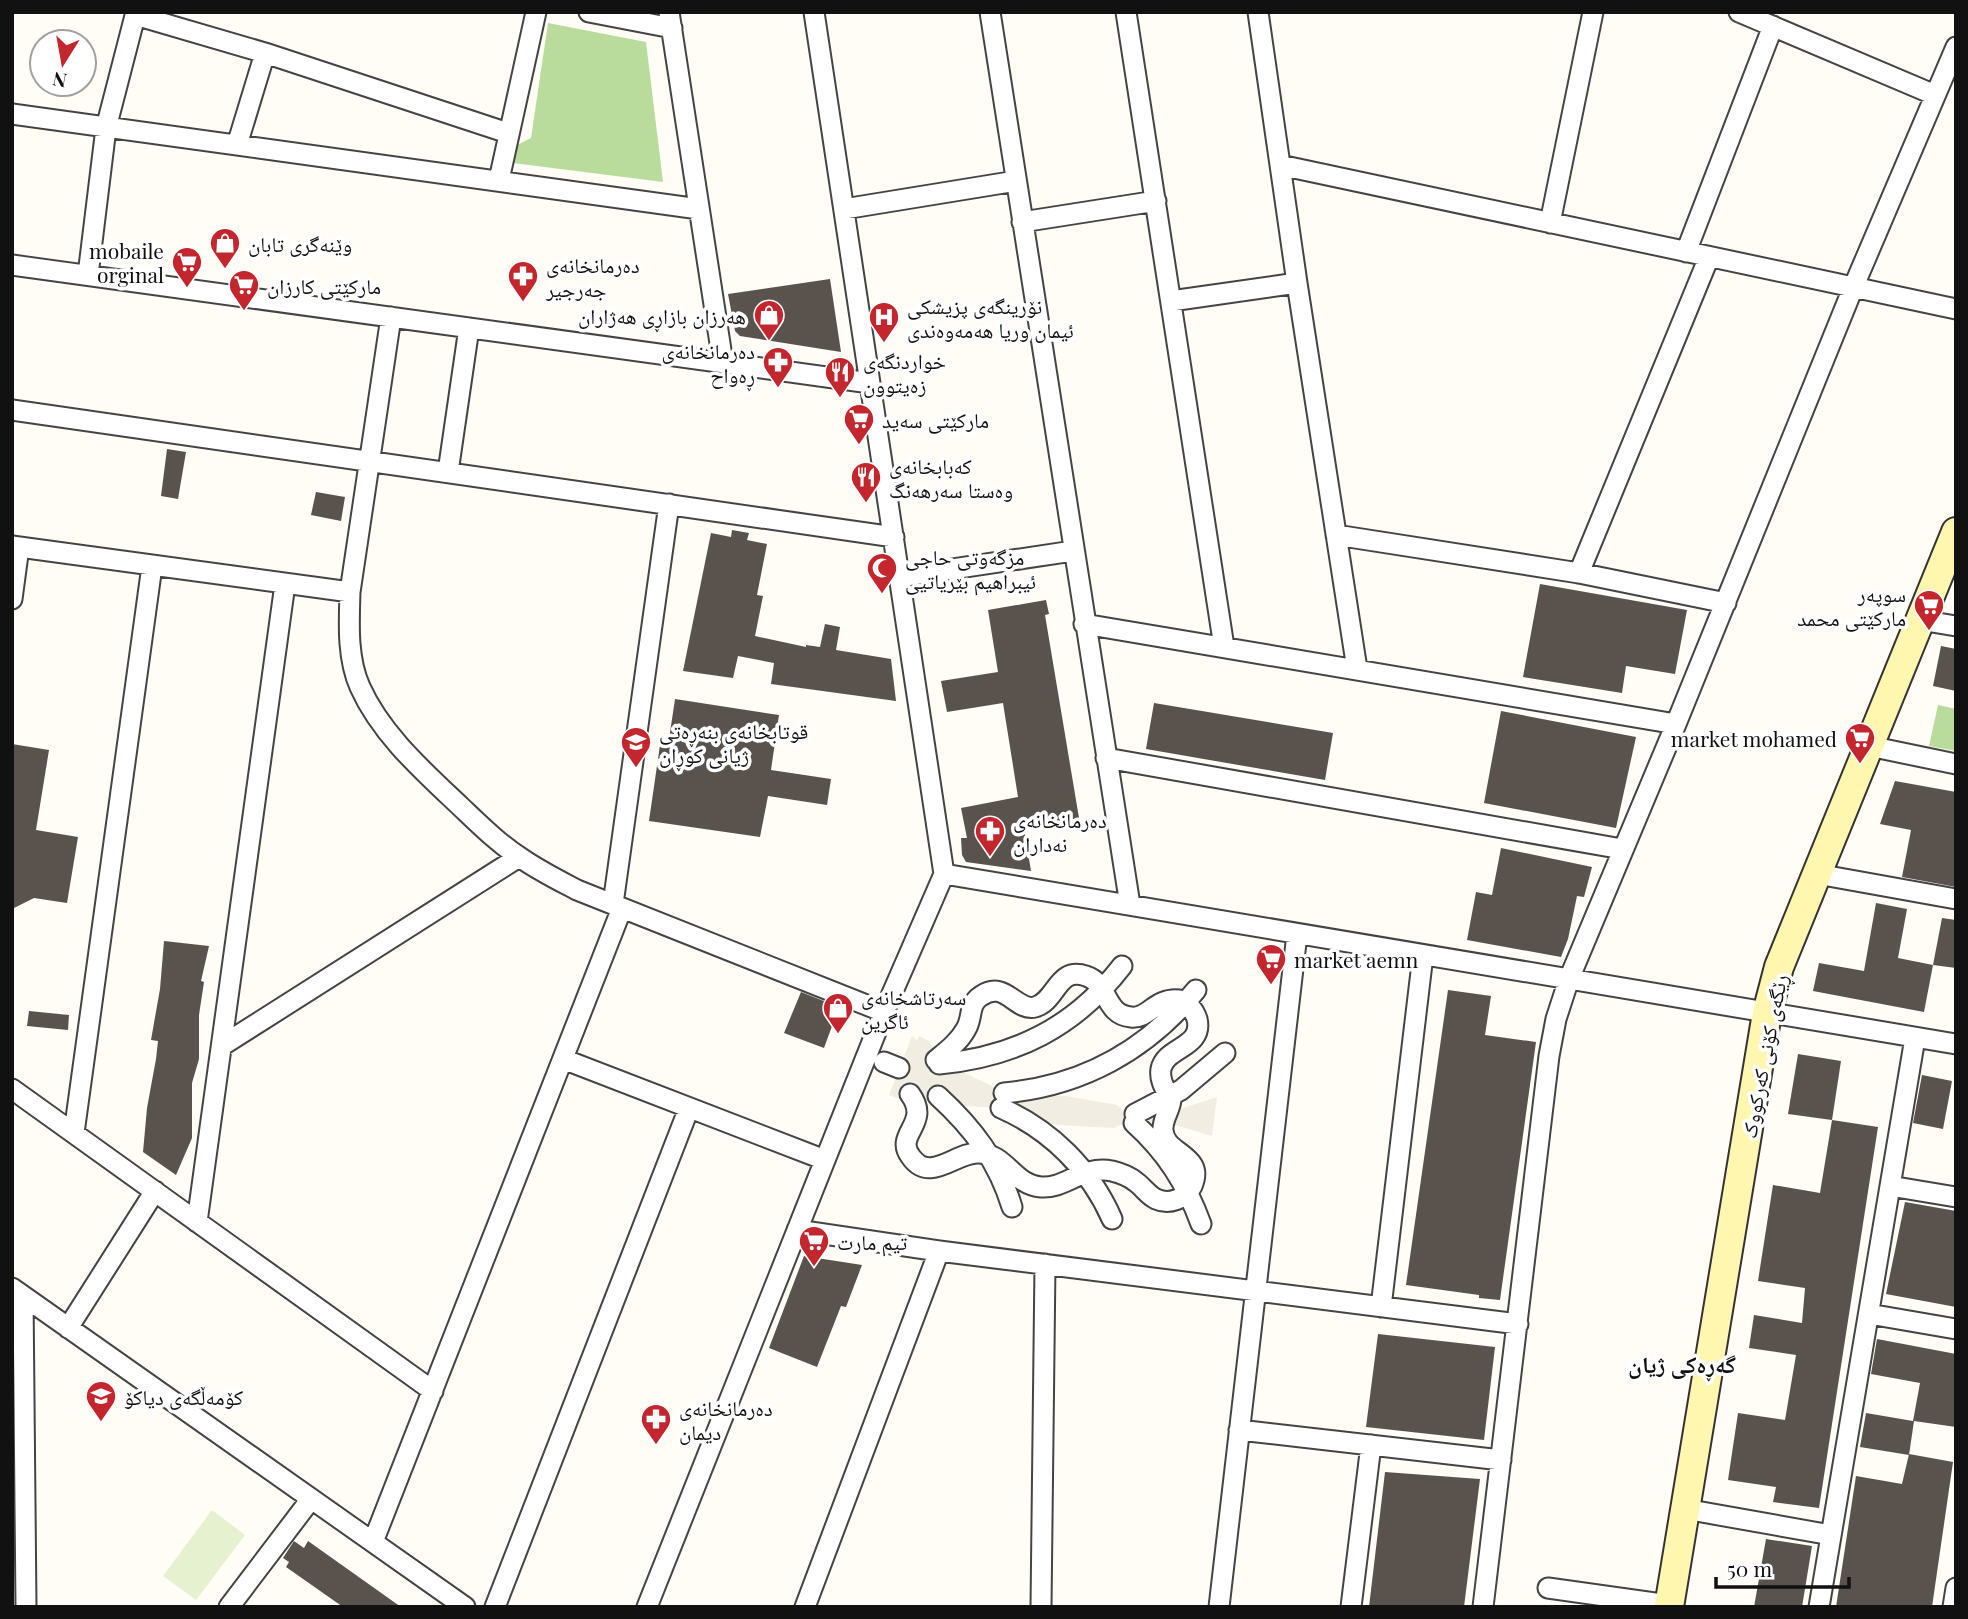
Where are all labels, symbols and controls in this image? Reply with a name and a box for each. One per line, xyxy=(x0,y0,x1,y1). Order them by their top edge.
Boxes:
north arrow xyxy=(28,28,98,98)
text: N xyxy=(50,67,69,95)
shop icon: وێنەگری تابان xyxy=(208,226,242,270)
place label: وێنەگری تابان xyxy=(248,229,352,257)
place label: mobaile orginal xyxy=(89,236,164,288)
supermarket icon: mobaile orginal xyxy=(170,245,204,289)
place label: دەرمانخانەی جەرجیر xyxy=(545,250,640,302)
pharmacy icon: دەرمانخانەی جەرجیر xyxy=(506,259,540,303)
supermarket icon: مارکێتی کارزان xyxy=(227,268,261,312)
place label: مارکێتی کارزان xyxy=(267,271,381,300)
place label: نۆرینگەی پزیشکی ئیمان وریا هەمەوەندی xyxy=(907,291,1074,343)
shop icon: هەرزان بازاڕی هەژاران xyxy=(752,298,786,342)
hospital icon: نۆرینگەی پزیشکی ئیمان وریا هەمەوەندی xyxy=(867,300,901,344)
place label: هەرزان بازاڕی هەژاران xyxy=(578,301,746,333)
place label: دەرمانخانەی ڕەواح xyxy=(661,336,755,392)
pharmacy icon: دەرمانخانەی ڕەواح xyxy=(761,345,795,389)
place label: خواردنگەی زەیتوون xyxy=(863,346,946,398)
restaurant icon: خواردنگەی زەیتوون xyxy=(823,355,857,399)
supermarket icon: مارکێتی سەید xyxy=(842,402,876,446)
place label: مارکێتی سەید xyxy=(882,405,989,434)
place label: کەبابخانەی وەستا سەرهەنگ xyxy=(889,451,1013,503)
restaurant icon: کەبابخانەی وەستا سەرهەنگ xyxy=(849,460,883,504)
place label: مزگەوتی حاجی ئیبراهیم بێریاتیی xyxy=(905,542,1036,596)
mosque icon: مزگەوتی حاجی ئیبراهیم بێریاتیی xyxy=(865,551,899,595)
place label: سوپەر مارکێتی محمد xyxy=(1797,579,1906,632)
supermarket icon: سوپەر مارکێتی محمد xyxy=(1912,588,1946,632)
place label: قوتابخانەی بنەڕەتی ژیانی کوڕان xyxy=(659,716,808,772)
supermarket icon: market mohamed xyxy=(1843,721,1877,765)
place label: market mohamed xyxy=(1671,724,1837,752)
school or university icon: قوتابخانەی بنەڕەتی ژیانی کوڕان xyxy=(619,725,653,769)
place label: دەرمانخانەی نەداران xyxy=(1013,805,1107,857)
pharmacy icon: دەرمانخانەی نەداران xyxy=(973,814,1007,858)
supermarket icon: market aemn xyxy=(1254,942,1288,986)
place label: market aemn xyxy=(1294,945,1419,973)
street label: ڕێگەی کۆنی کەرکووک xyxy=(1733,972,1797,1141)
place label: سەرتاشخانەی ئاگرین xyxy=(861,982,966,1035)
shop icon: سەرتاشخانەی ئاگرین xyxy=(821,991,855,1035)
supermarket icon: تیم مارت xyxy=(797,1224,831,1268)
place label: تیم مارت xyxy=(837,1227,907,1257)
district label: گەڕەکی ژیان xyxy=(1628,1348,1736,1382)
school or university icon: کۆمەڵگەی دیاکۆ xyxy=(84,1379,118,1423)
place label: کۆمەڵگەی دیاکۆ xyxy=(124,1382,243,1410)
place label: دەرمانخانەی دیمان xyxy=(679,1393,773,1445)
pharmacy icon: دەرمانخانەی دیمان xyxy=(639,1402,673,1446)
scale bar xyxy=(1716,1546,1849,1590)
text: 50 m xyxy=(1727,1554,1773,1582)

